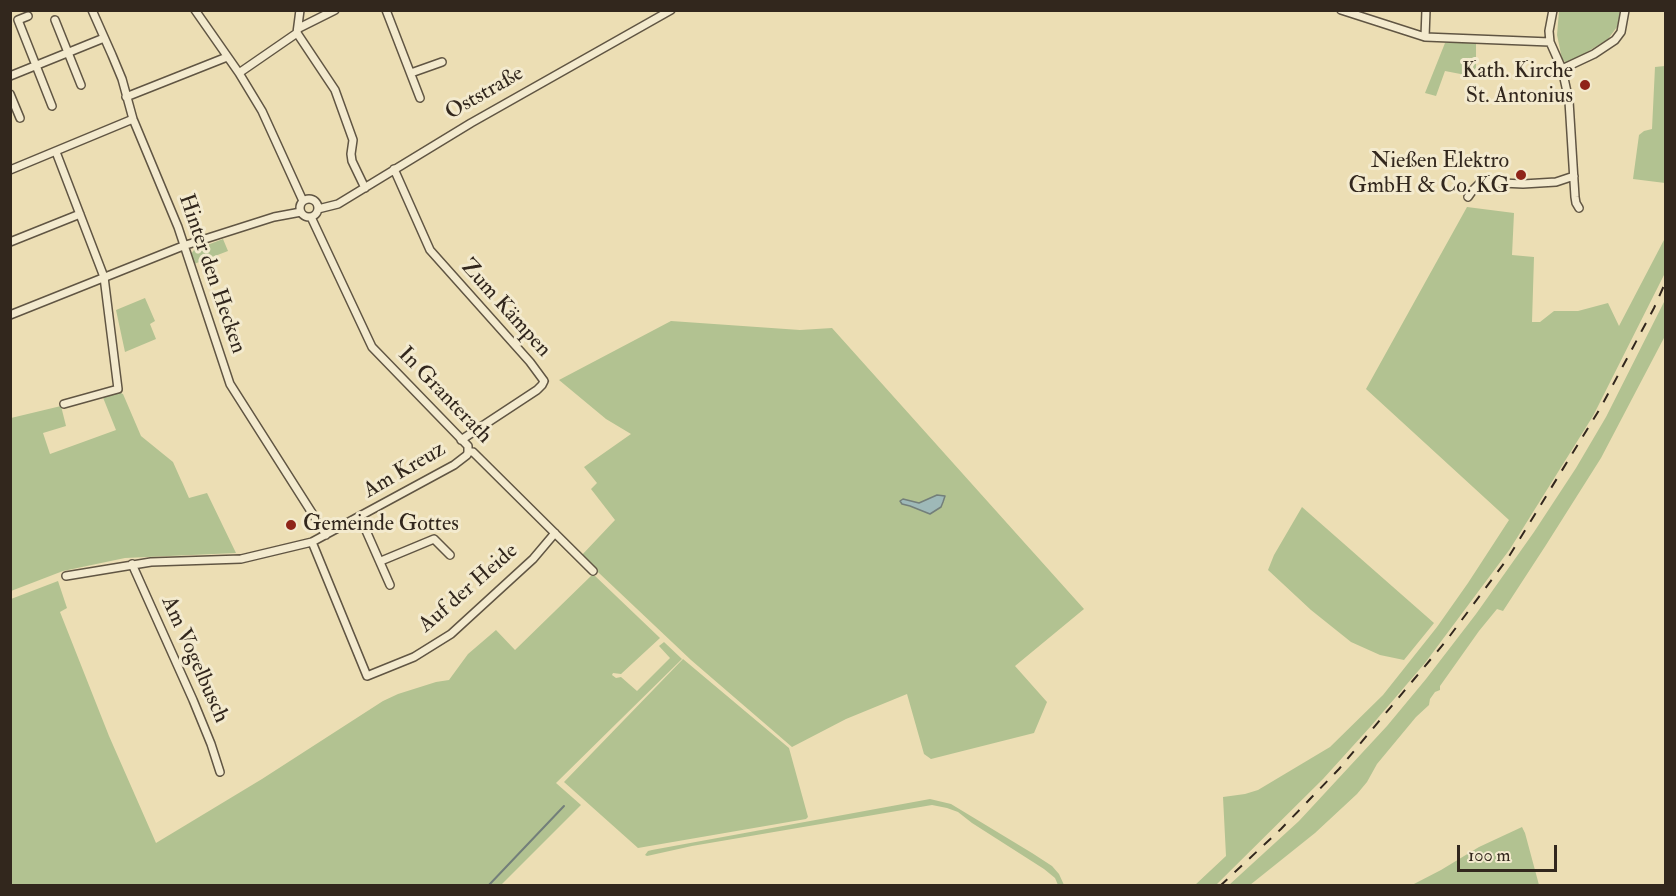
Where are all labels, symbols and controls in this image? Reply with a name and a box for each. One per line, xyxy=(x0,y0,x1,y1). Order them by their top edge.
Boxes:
place label: Kath. Kirche St. Antonius xyxy=(1462,59,1573,110)
street label: Oststraße xyxy=(441,61,529,127)
marker: Kath. Kirche St. Antonius xyxy=(1578,78,1592,92)
place label: Nießen Elektro GmbH & Co. KG xyxy=(1349,149,1509,200)
marker: Nießen Elektro GmbH & Co. KG xyxy=(1514,168,1528,182)
street label: Hinter den Hecken xyxy=(171,191,251,357)
street label: Zum Kämpen xyxy=(454,255,556,363)
street label: In Granterath xyxy=(391,342,497,450)
street label: Am Kreuz xyxy=(359,437,451,505)
place label: Gemeinde Gottes xyxy=(303,512,459,538)
marker: Gemeinde Gottes xyxy=(284,518,298,532)
street label: Auf der Heide xyxy=(414,539,524,639)
street label: Am Vogelbusch xyxy=(154,593,234,727)
scale bar xyxy=(1460,833,1560,871)
text: 100 m xyxy=(1468,844,1511,867)

